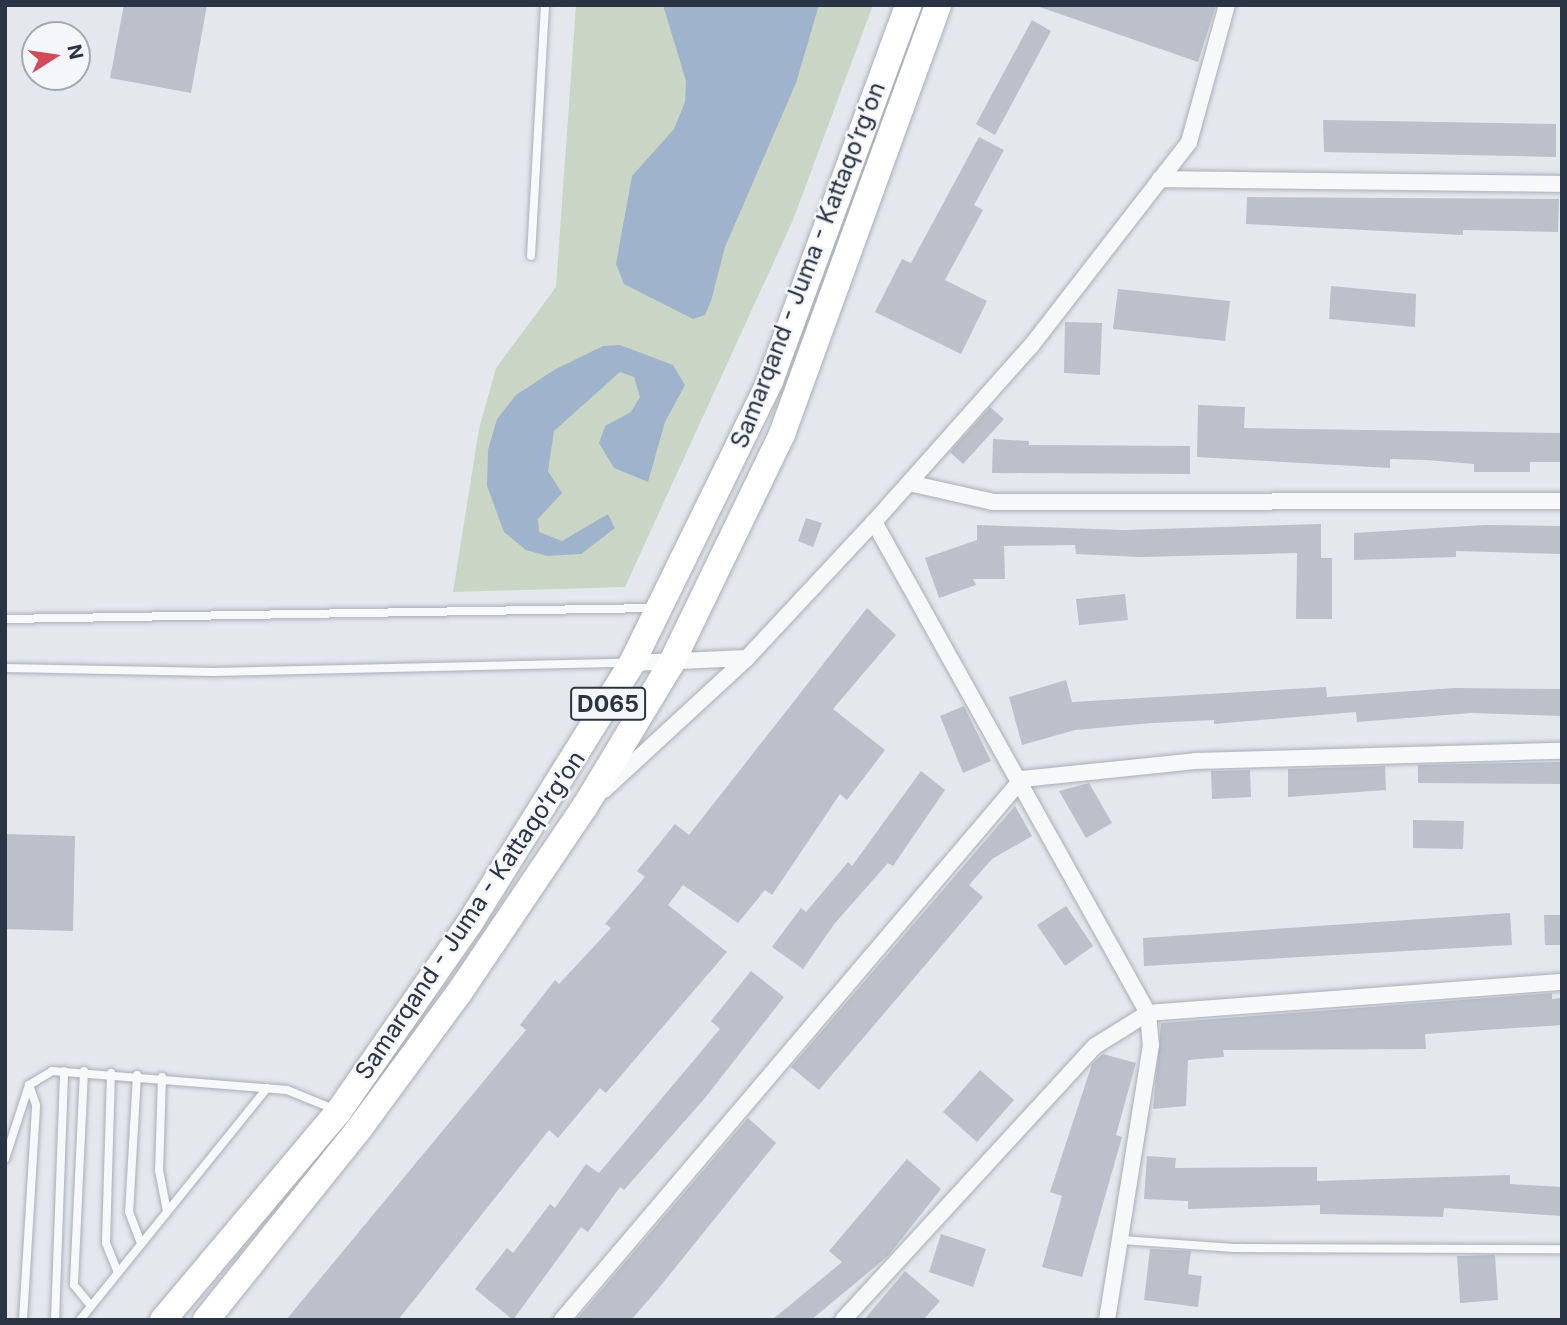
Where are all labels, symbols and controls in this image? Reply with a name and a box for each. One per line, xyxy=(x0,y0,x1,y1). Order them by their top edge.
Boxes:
north arrow xyxy=(21,21,91,91)
text: N xyxy=(62,42,88,61)
street label: Samarqand - Juma - Kattaqo‘rg‘on xyxy=(725,78,891,452)
road number: D065 xyxy=(570,684,646,724)
street label: Samarqand - Juma - Kattaqo‘rg‘on xyxy=(349,745,591,1085)

